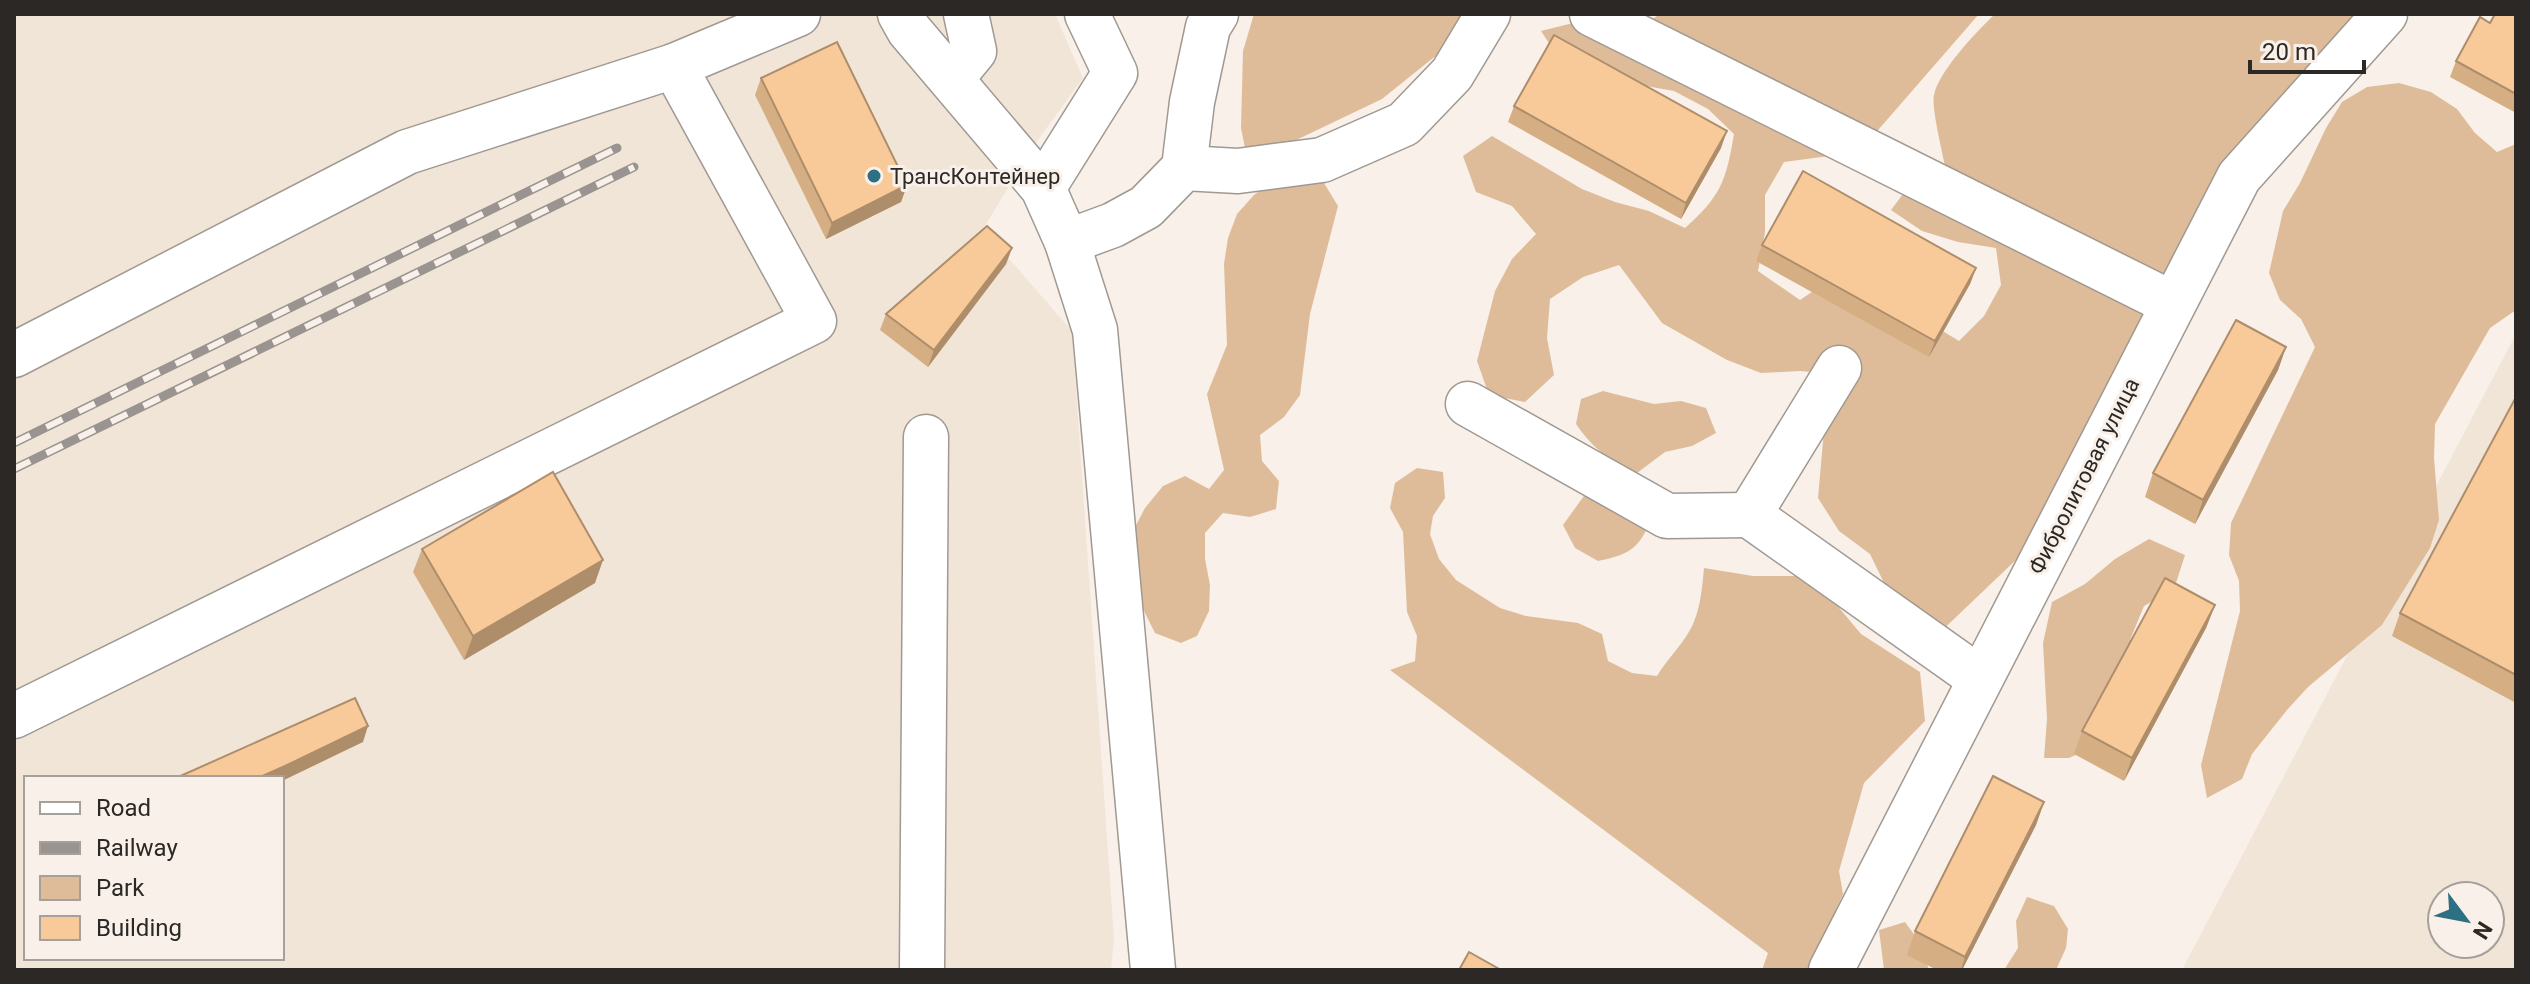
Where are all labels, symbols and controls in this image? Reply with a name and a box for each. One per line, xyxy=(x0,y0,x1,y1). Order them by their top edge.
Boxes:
scale bar xyxy=(2250,24,2364,74)
text: 20 m xyxy=(2262,38,2316,66)
place label: ТрансКонтейнер xyxy=(890,164,1060,189)
marker: ТрансКонтейнер xyxy=(865,167,883,185)
street label: Фибролитовая улица xyxy=(2024,374,2144,578)
legend xyxy=(24,776,284,960)
text: Road xyxy=(96,794,151,822)
text: Railway xyxy=(96,834,178,862)
text: Park xyxy=(96,874,145,902)
north arrow xyxy=(2426,880,2506,960)
text: Building xyxy=(96,914,182,942)
text: N xyxy=(2468,917,2497,944)

